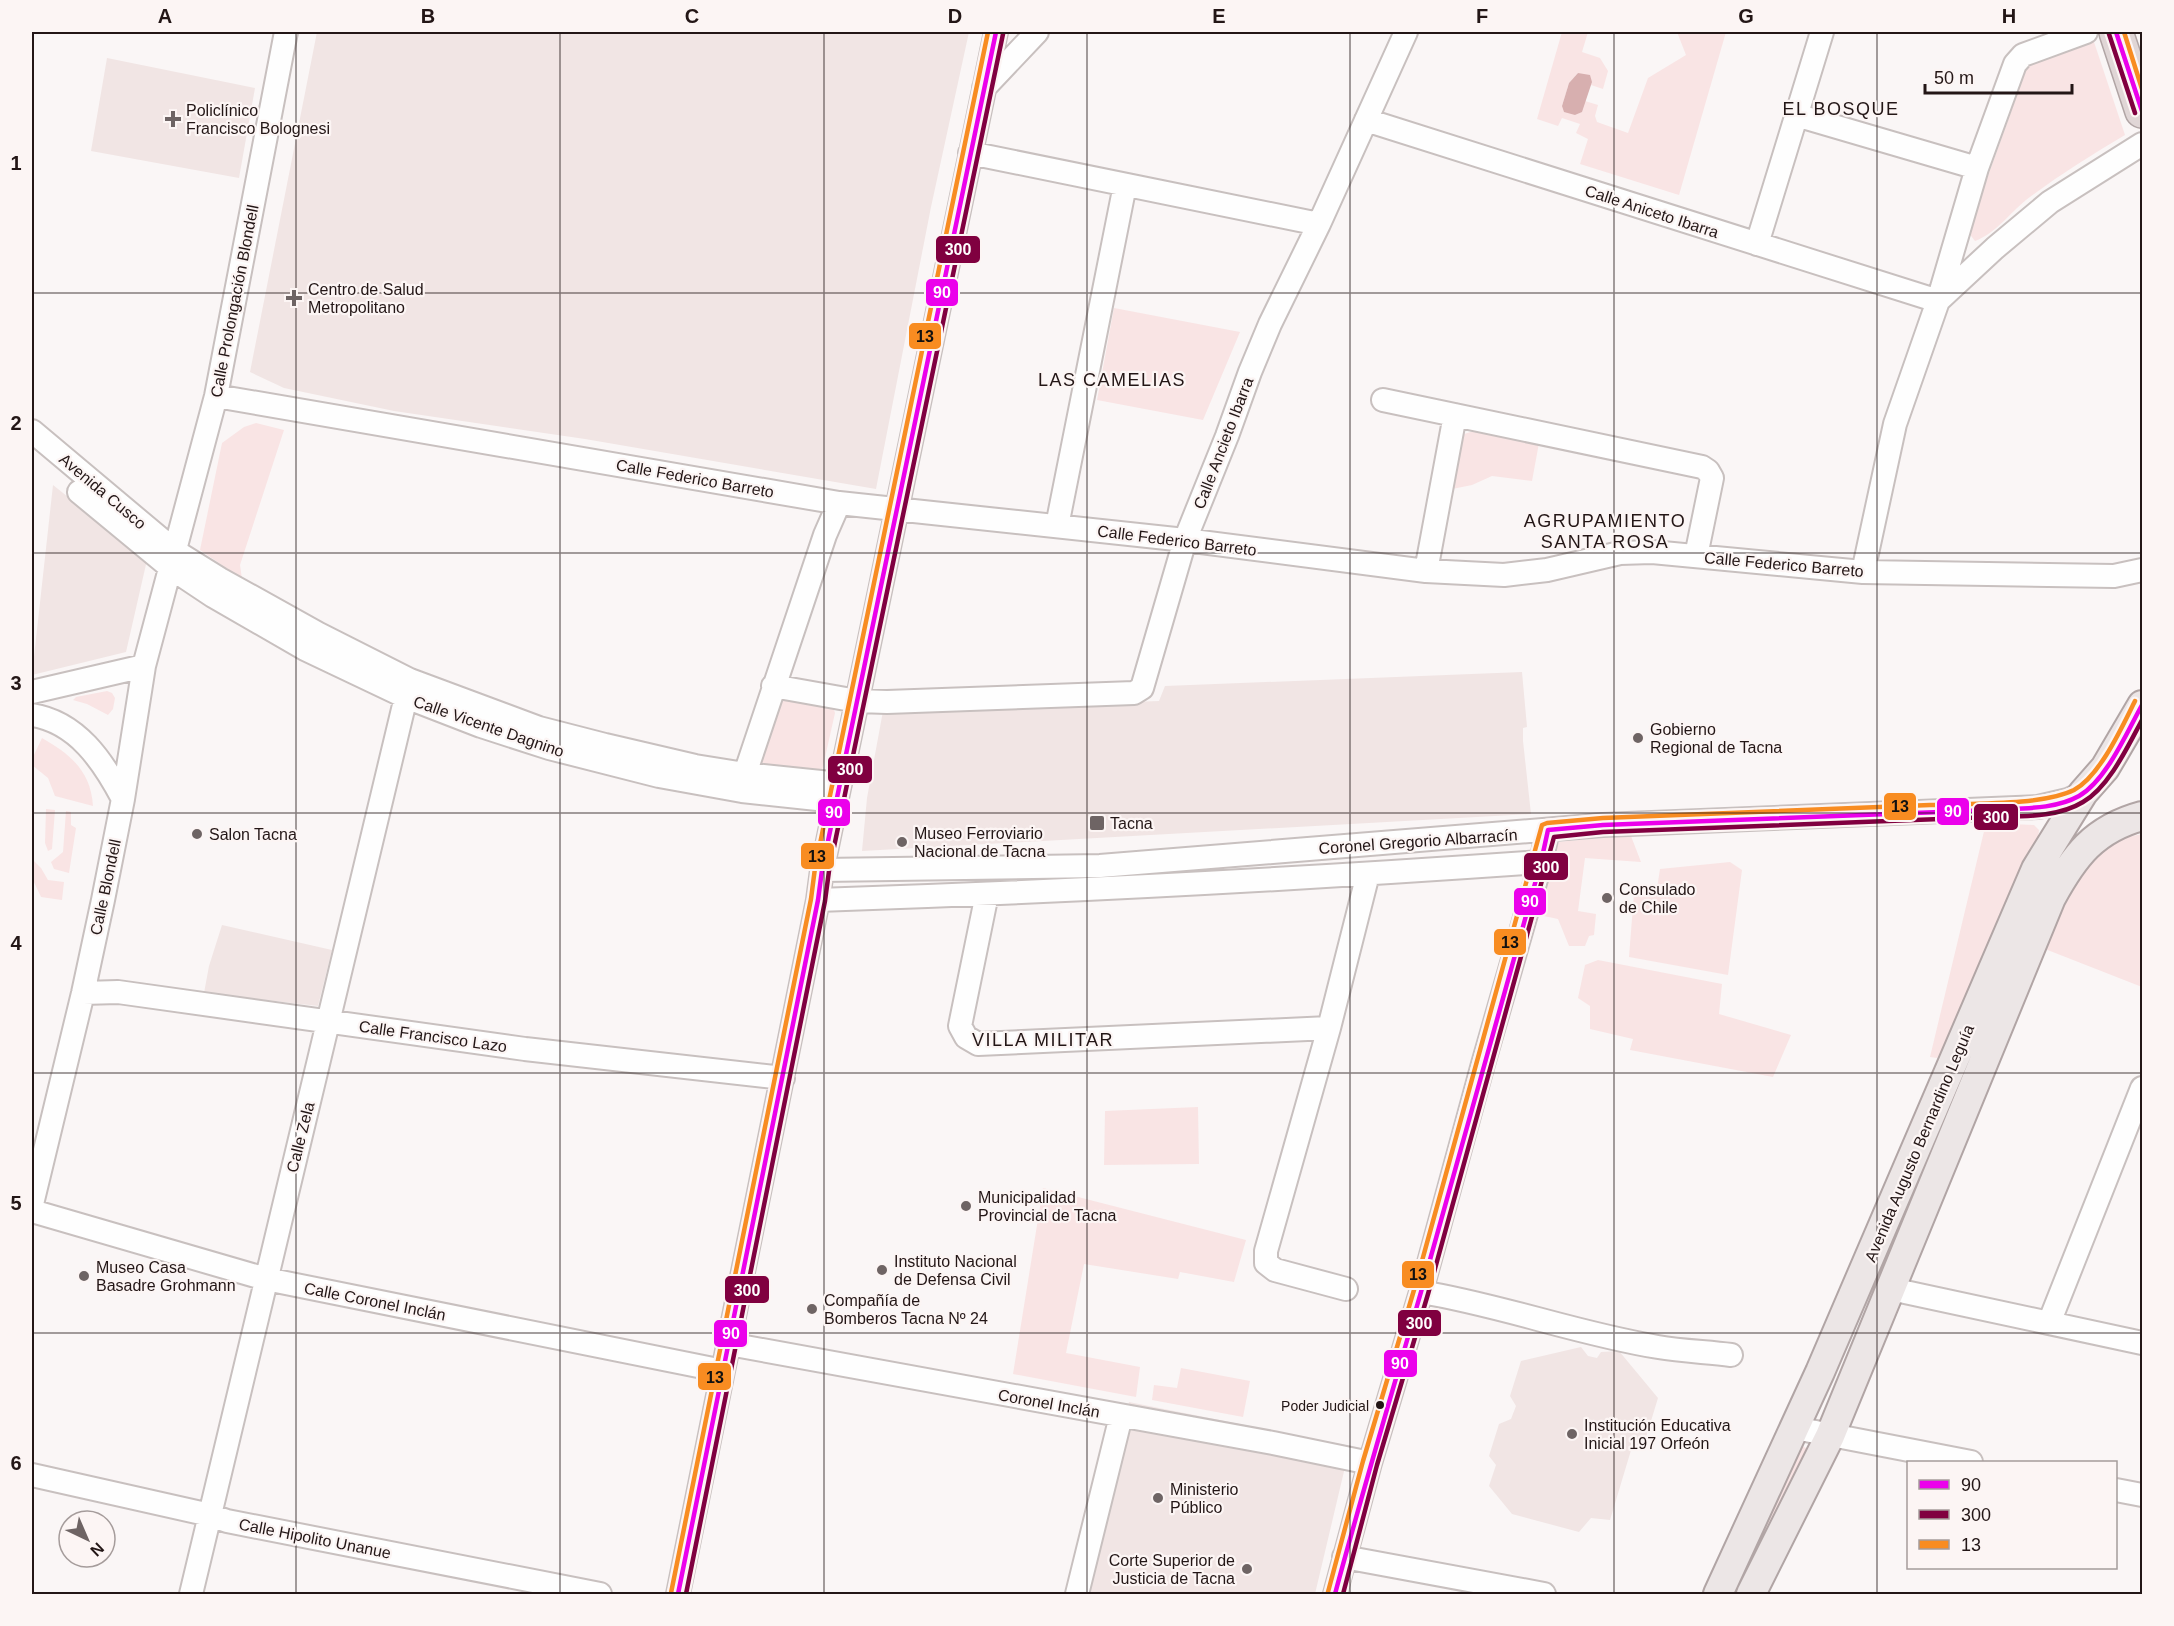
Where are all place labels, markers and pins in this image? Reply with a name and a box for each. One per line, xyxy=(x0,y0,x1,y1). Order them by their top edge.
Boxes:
place label: Policlínico Francisco Bolognesi xyxy=(186,102,330,137)
marker: Policlínico Francisco Bolognesi xyxy=(164,110,182,128)
place label: Centro de Salud Metropolitano xyxy=(308,281,424,316)
marker: Centro de Salud Metropolitano xyxy=(285,289,303,307)
place label: Gobierno Regional de Tacna xyxy=(1650,721,1782,756)
marker: Gobierno Regional de Tacna xyxy=(1631,731,1645,745)
marker: Tacna xyxy=(1088,814,1106,832)
place label: Tacna xyxy=(1110,815,1153,832)
place label: Museo Ferroviario Nacional de Tacna xyxy=(914,825,1045,860)
place label: Salon Tacna xyxy=(209,826,297,843)
marker: Salon Tacna xyxy=(190,827,204,841)
marker: Museo Ferroviario Nacional de Tacna xyxy=(895,835,909,849)
place label: Consulado de Chile xyxy=(1619,881,1696,916)
marker: Consulado de Chile xyxy=(1600,891,1614,905)
place label: Municipalidad Provincial de Tacna xyxy=(978,1189,1117,1224)
marker: Municipalidad Provincial de Tacna xyxy=(959,1199,973,1213)
place label: Instituto Nacional de Defensa Civil xyxy=(894,1253,1017,1288)
place label: Museo Casa Basadre Grohmann xyxy=(96,1259,236,1294)
marker: Instituto Nacional de Defensa Civil xyxy=(875,1263,889,1277)
marker: Museo Casa Basadre Grohmann xyxy=(77,1269,91,1283)
place label: Compañía de Bomberos Tacna Nº 24 xyxy=(824,1292,988,1327)
marker: Compañía de Bomberos Tacna Nº 24 xyxy=(805,1302,819,1316)
place label: Poder Judicial xyxy=(1281,1398,1369,1414)
marker: Poder Judicial xyxy=(1374,1399,1386,1411)
place label: Institución Educativa Inicial 197 Orfeón xyxy=(1584,1417,1731,1452)
marker: Institución Educativa Inicial 197 Orfeón xyxy=(1565,1427,1579,1441)
place label: Ministerio Público xyxy=(1170,1481,1239,1516)
marker: Ministerio Público xyxy=(1151,1491,1165,1505)
place label: Corte Superior de Justicia de Tacna xyxy=(1109,1552,1235,1587)
marker: Corte Superior de Justicia de Tacna xyxy=(1240,1562,1254,1576)

